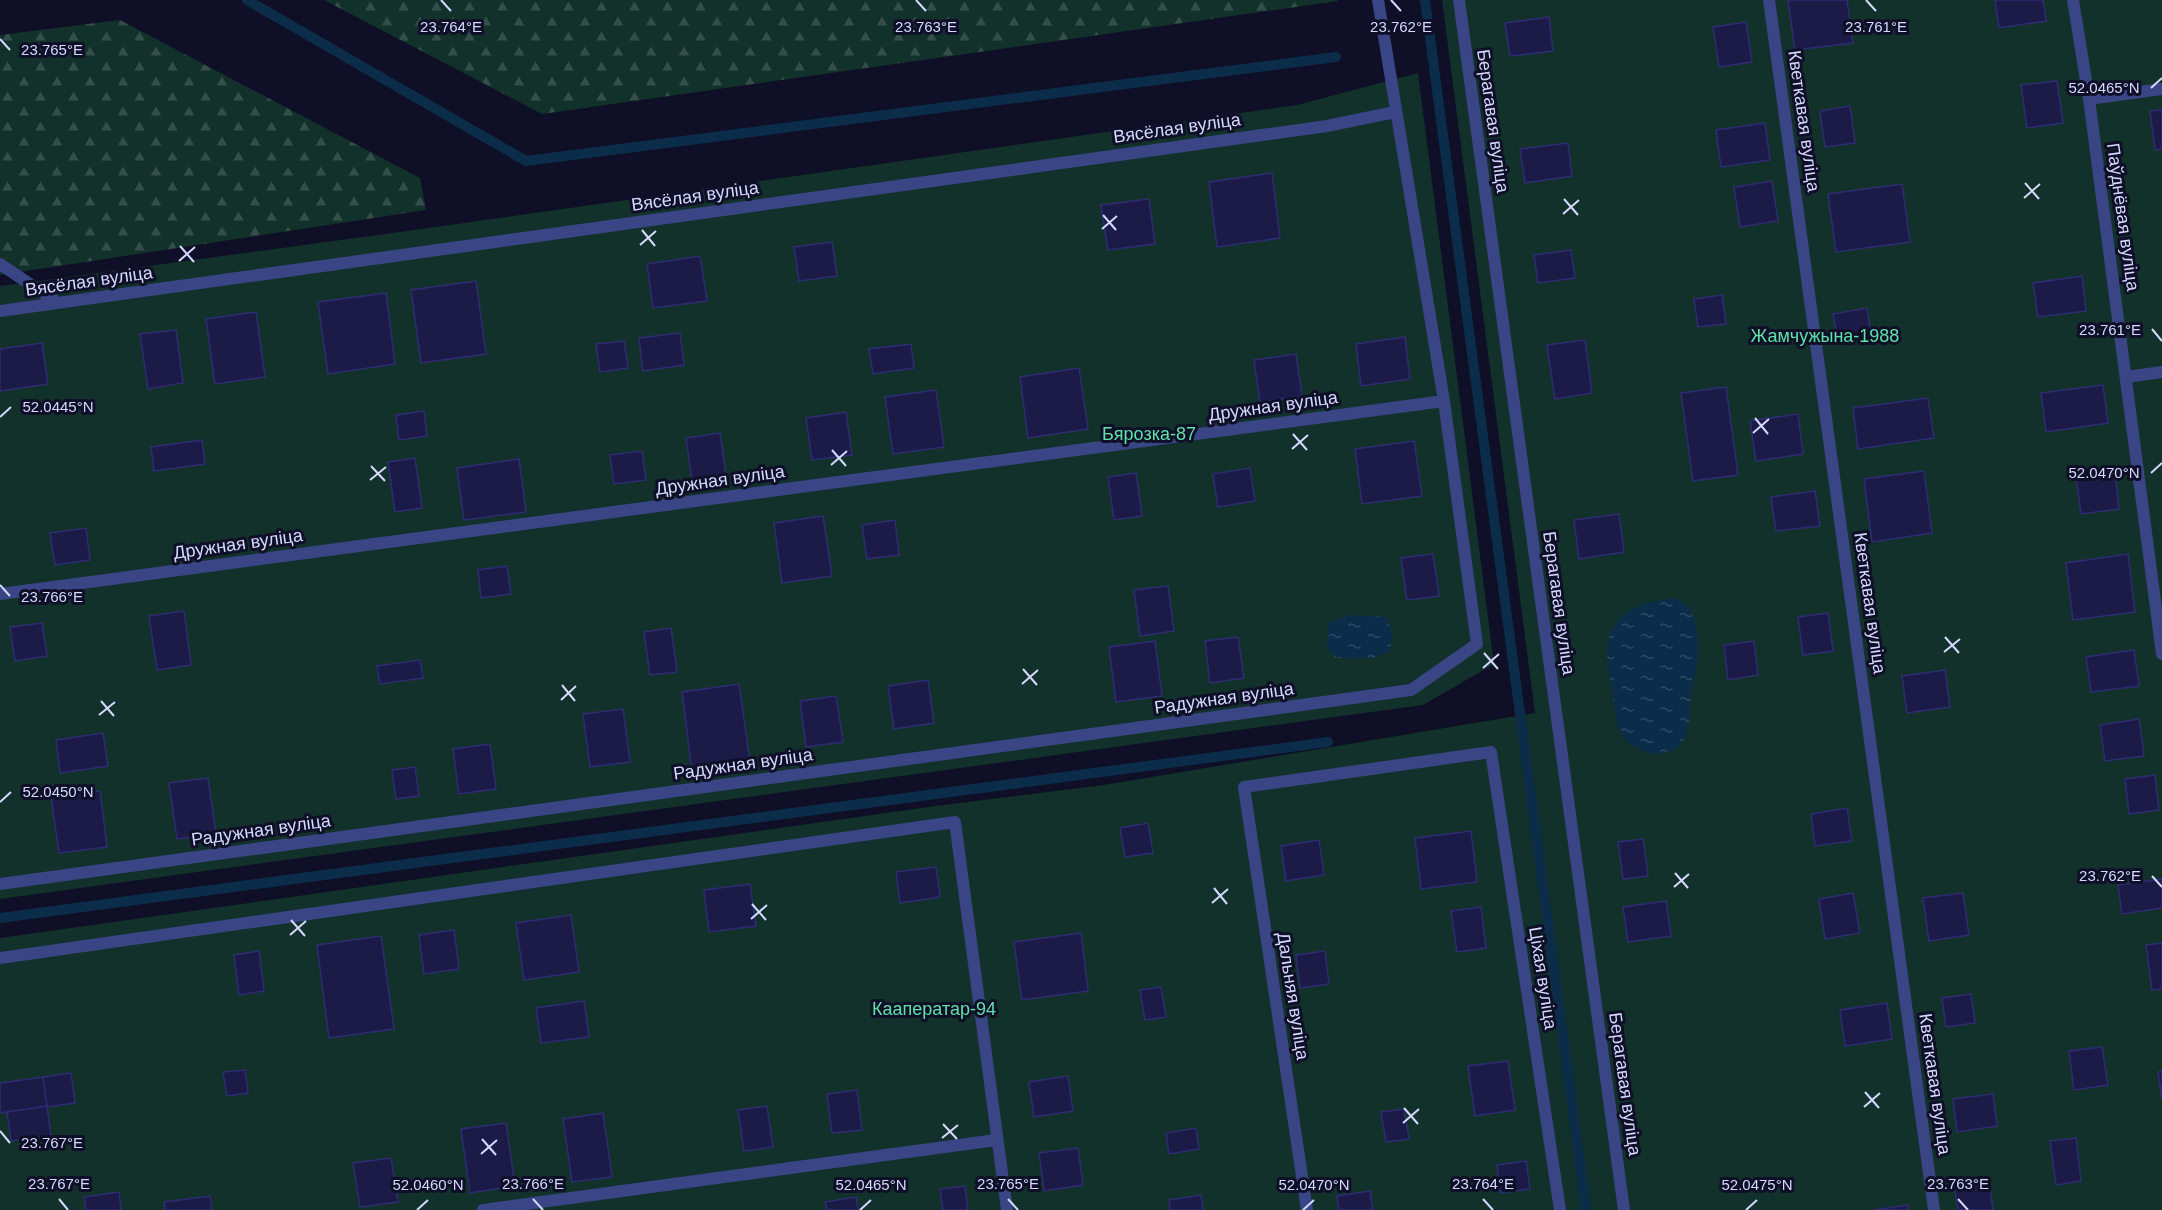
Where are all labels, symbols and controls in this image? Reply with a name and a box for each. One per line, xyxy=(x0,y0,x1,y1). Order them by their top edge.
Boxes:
text: 23.764°E xyxy=(420,18,482,35)
text: 23.763°E xyxy=(895,18,957,35)
text: 23.762°E xyxy=(1370,18,1432,35)
text: 23.761°E xyxy=(1845,18,1907,35)
text: 23.765°E xyxy=(21,41,83,58)
street label: Берагавая вуліца xyxy=(1473,48,1513,195)
street label: Кветкавая вуліца xyxy=(1784,49,1824,194)
text: 52.0465°N xyxy=(2068,79,2140,96)
street label: Вясёлая вуліца xyxy=(1112,109,1243,147)
street label: Паўднёвая вуліца xyxy=(2103,142,2143,293)
street label: Вясёлая вуліца xyxy=(630,177,761,215)
street label: Вясёлая вуліца xyxy=(24,262,155,300)
text: 23.761°E xyxy=(2079,321,2141,338)
park label: Жамчужына-1988 xyxy=(1751,326,1899,346)
street label: Дружная вуліца xyxy=(1207,387,1340,425)
text: 52.0445°N xyxy=(22,398,94,415)
park label: Бярозка-87 xyxy=(1102,424,1196,444)
street label: Дружная вуліца xyxy=(654,461,787,499)
text: 52.0470°N xyxy=(2068,464,2140,481)
street label: Дружная вуліца xyxy=(172,525,305,563)
street label: Берагавая вуліца xyxy=(1539,530,1579,677)
street label: Кветкавая вуліца xyxy=(1850,531,1890,676)
text: 23.766°E xyxy=(21,588,83,605)
street label: Радужная вуліца xyxy=(1153,678,1296,718)
street label: Радужная вуліца xyxy=(672,744,815,784)
text: 52.0450°N xyxy=(22,783,94,800)
street label: Радужная вуліца xyxy=(190,810,333,850)
text: 23.762°E xyxy=(2079,867,2141,884)
street label: Ціхая вуліца xyxy=(1525,925,1561,1032)
street label: Дальняя вуліца xyxy=(1273,931,1313,1062)
park label: Кааператар-94 xyxy=(872,999,996,1019)
street label: Берагавая вуліца xyxy=(1605,1011,1645,1158)
street label: Кветкавая вуліца xyxy=(1915,1012,1955,1157)
text: 23.767°E xyxy=(21,1134,83,1151)
text: 23.767°E xyxy=(28,1175,90,1192)
text: 23.766°E xyxy=(502,1175,564,1192)
text: 23.765°E xyxy=(977,1175,1039,1192)
text: 23.764°E xyxy=(1452,1175,1514,1192)
text: 23.763°E xyxy=(1927,1175,1989,1192)
text: 52.0460°N xyxy=(392,1176,464,1193)
text: 52.0465°N xyxy=(835,1176,907,1193)
text: 52.0470°N xyxy=(1278,1176,1350,1193)
text: 52.0475°N xyxy=(1721,1176,1793,1193)

